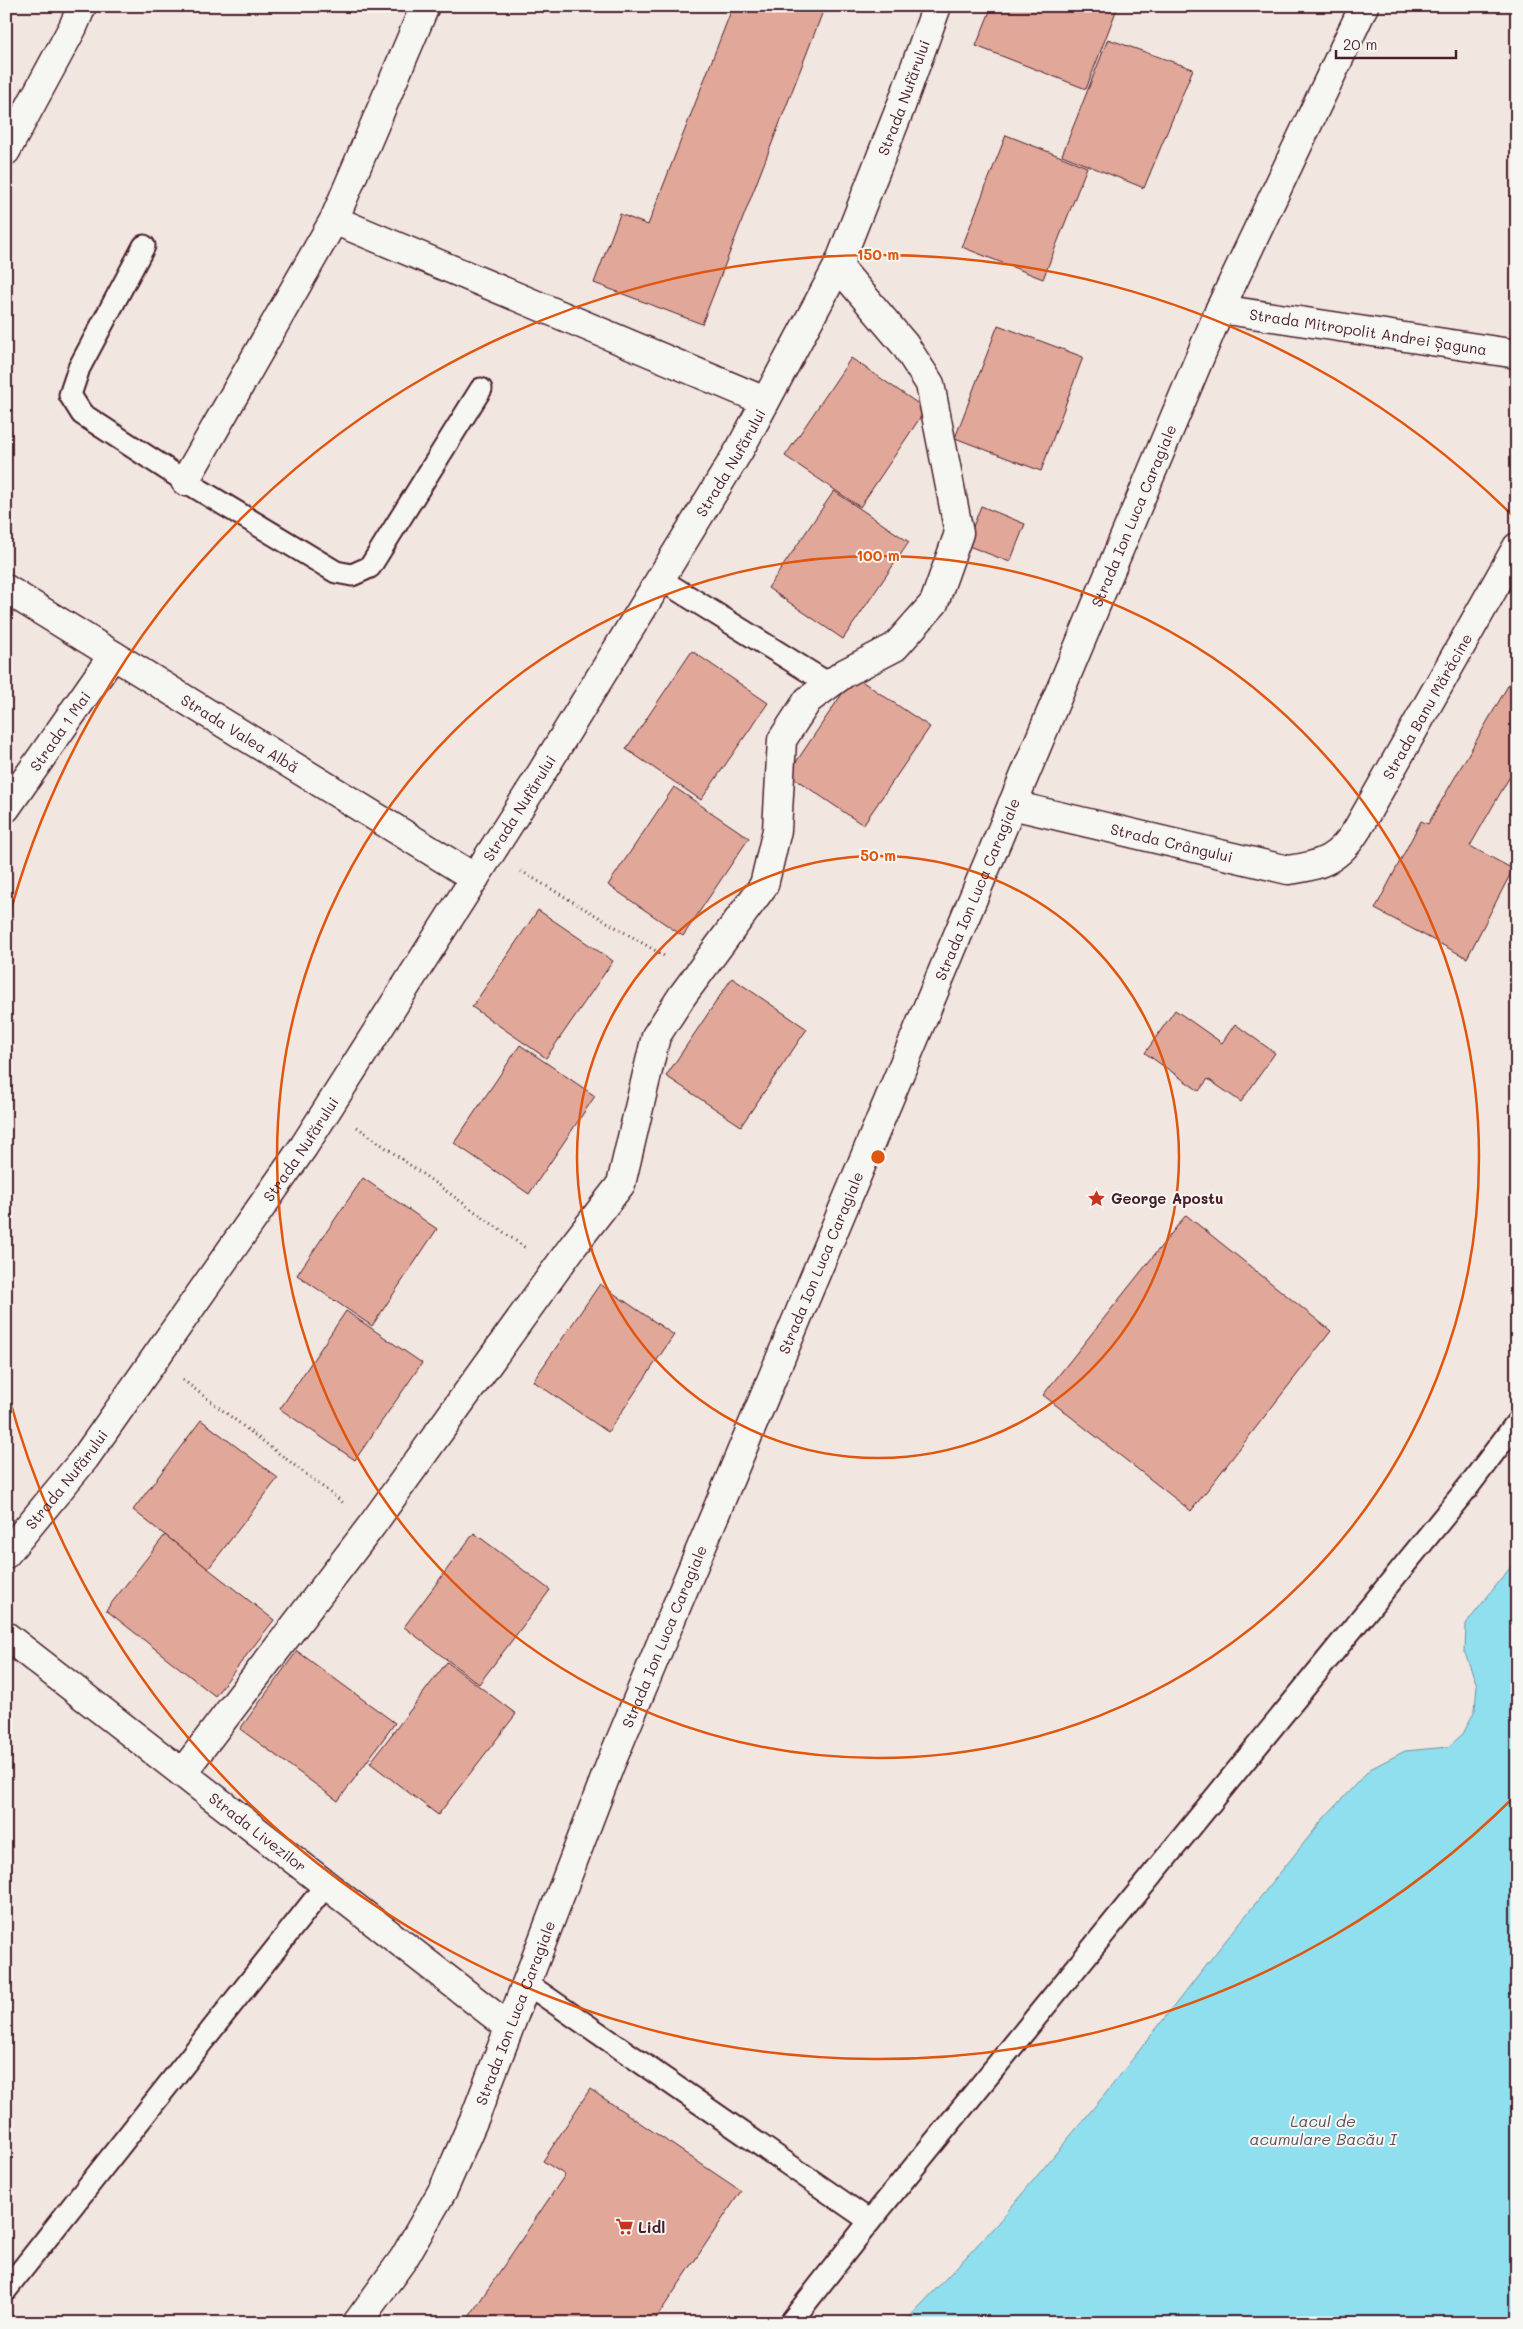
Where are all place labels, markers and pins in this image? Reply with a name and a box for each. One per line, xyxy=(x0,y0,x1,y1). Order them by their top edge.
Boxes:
centre of rings xyxy=(869,1148,887,1166)
place icon: George Apostu xyxy=(1087,1188,1107,1208)
place label: George Apostu xyxy=(1111,1188,1224,1208)
supermarket icon: Lidl xyxy=(614,2217,634,2237)
place label: Lidl xyxy=(638,2217,665,2237)

